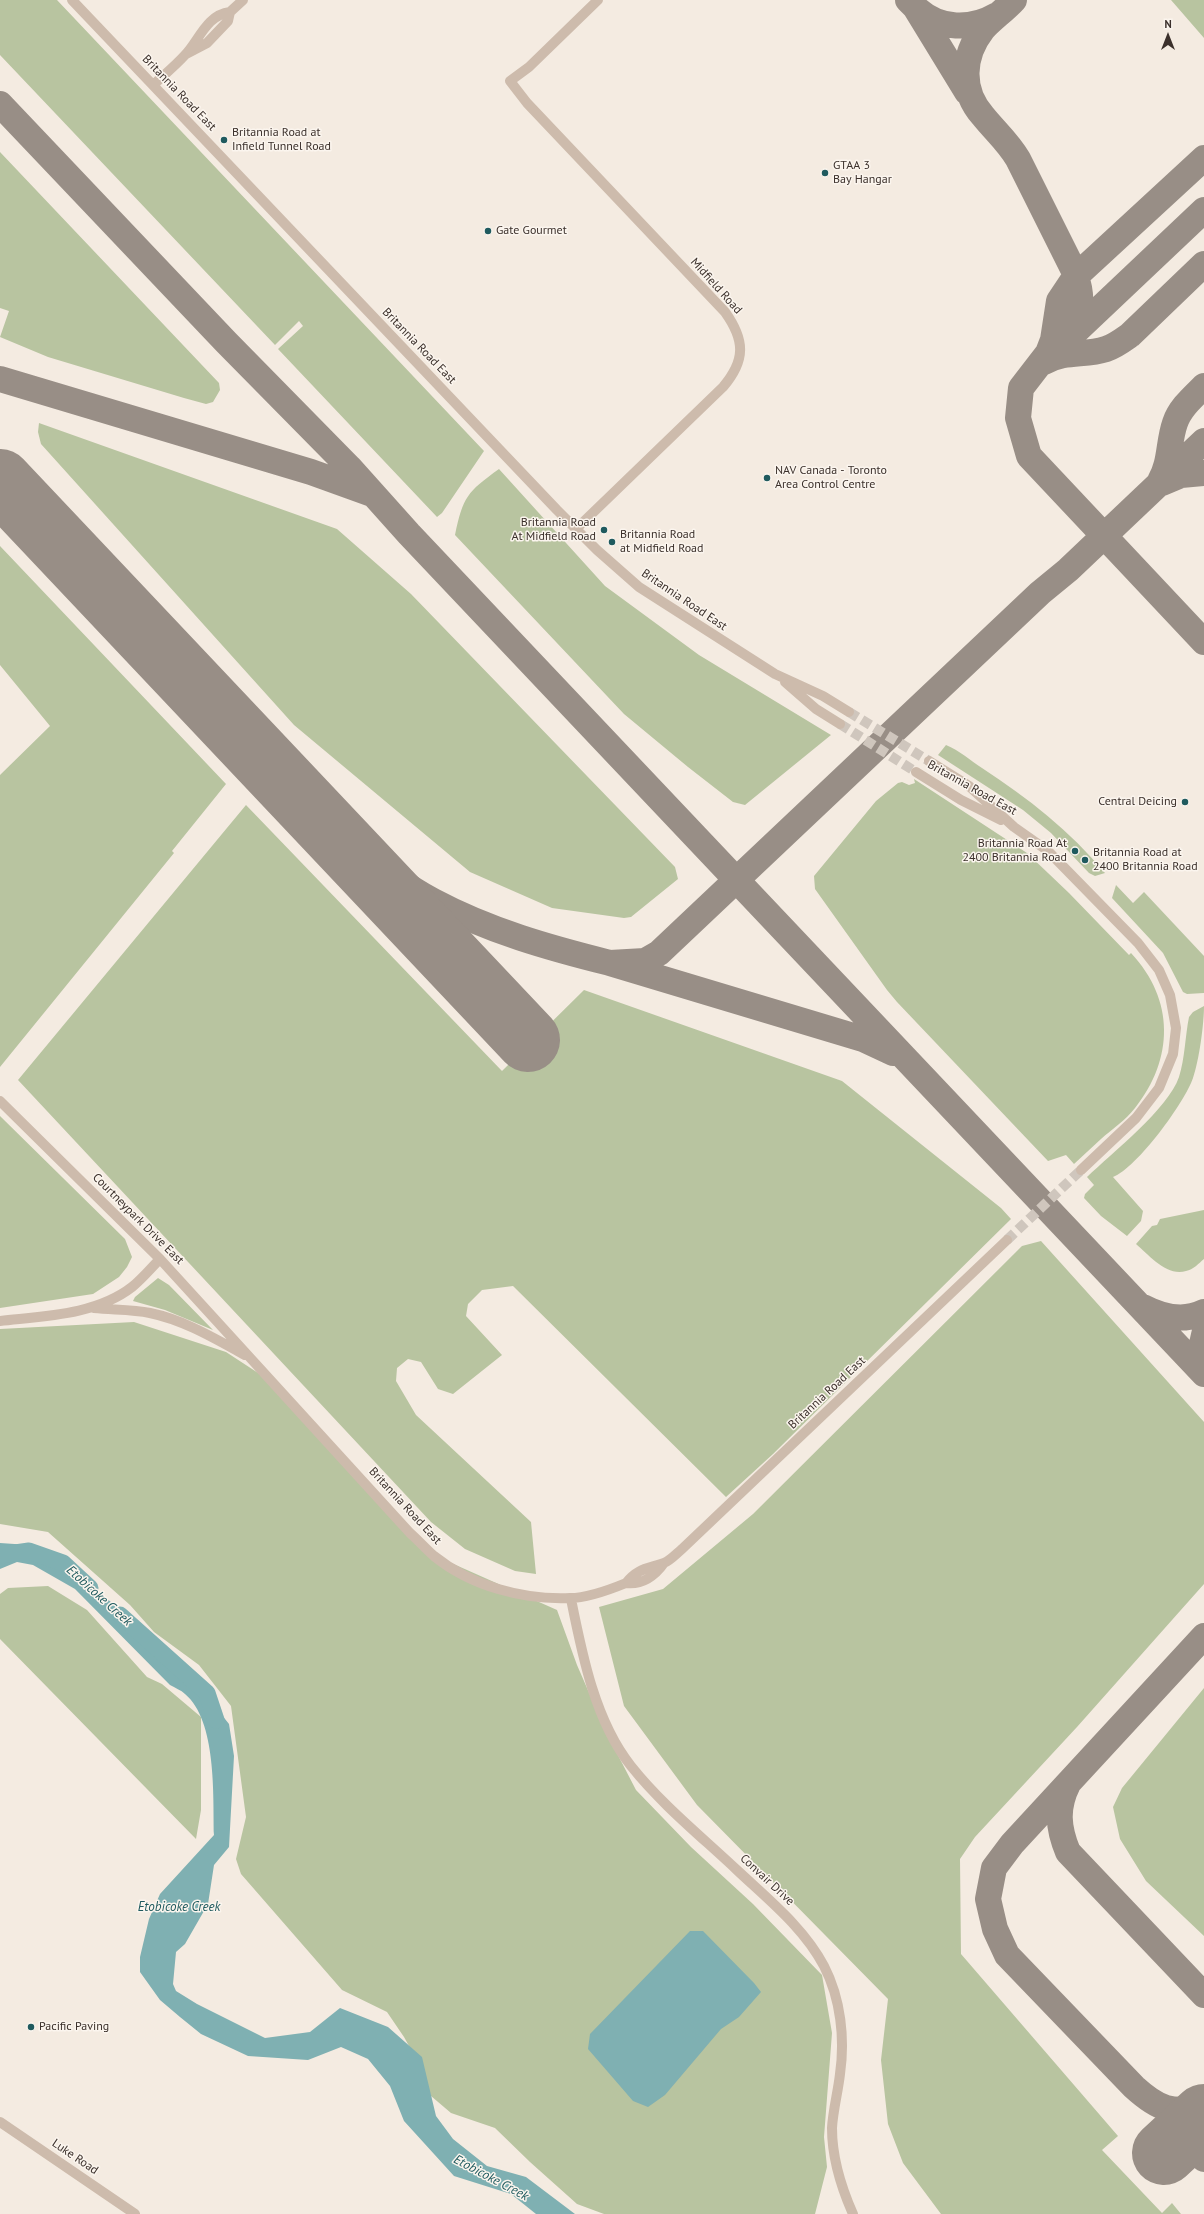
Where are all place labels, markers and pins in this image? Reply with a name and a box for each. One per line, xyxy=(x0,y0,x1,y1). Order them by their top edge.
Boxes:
place label: Britannia Road at Infield Tunnel Road xyxy=(232,126,331,154)
marker: Britannia Road at Infield Tunnel Road xyxy=(219,135,229,145)
place label: GTAA 3 Bay Hangar xyxy=(833,159,892,187)
marker: GTAA 3 Bay Hangar xyxy=(820,168,830,178)
place label: Gate Gourmet xyxy=(496,224,567,238)
marker: Gate Gourmet xyxy=(483,226,493,236)
place label: NAV Canada - Toronto Area Control Centre xyxy=(775,464,887,492)
marker: NAV Canada - Toronto Area Control Centre xyxy=(762,473,772,483)
place label: Britannia Road At Midfield Road xyxy=(512,516,596,544)
marker: Britannia Road At Midfield Road xyxy=(599,525,609,535)
place label: Britannia Road at Midfield Road xyxy=(620,528,704,556)
marker: Britannia Road at Midfield Road xyxy=(607,537,617,547)
place label: Central Deicing xyxy=(1098,795,1177,809)
marker: Central Deicing xyxy=(1180,797,1190,807)
place label: Britannia Road At 2400 Britannia Road xyxy=(962,837,1067,865)
marker: Britannia Road At 2400 Britannia Road xyxy=(1070,846,1080,856)
place label: Britannia Road at 2400 Britannia Road xyxy=(1093,846,1198,874)
marker: Britannia Road at 2400 Britannia Road xyxy=(1080,855,1090,865)
place label: Pacific Paving xyxy=(39,2020,109,2034)
marker: Pacific Paving xyxy=(26,2022,36,2032)

